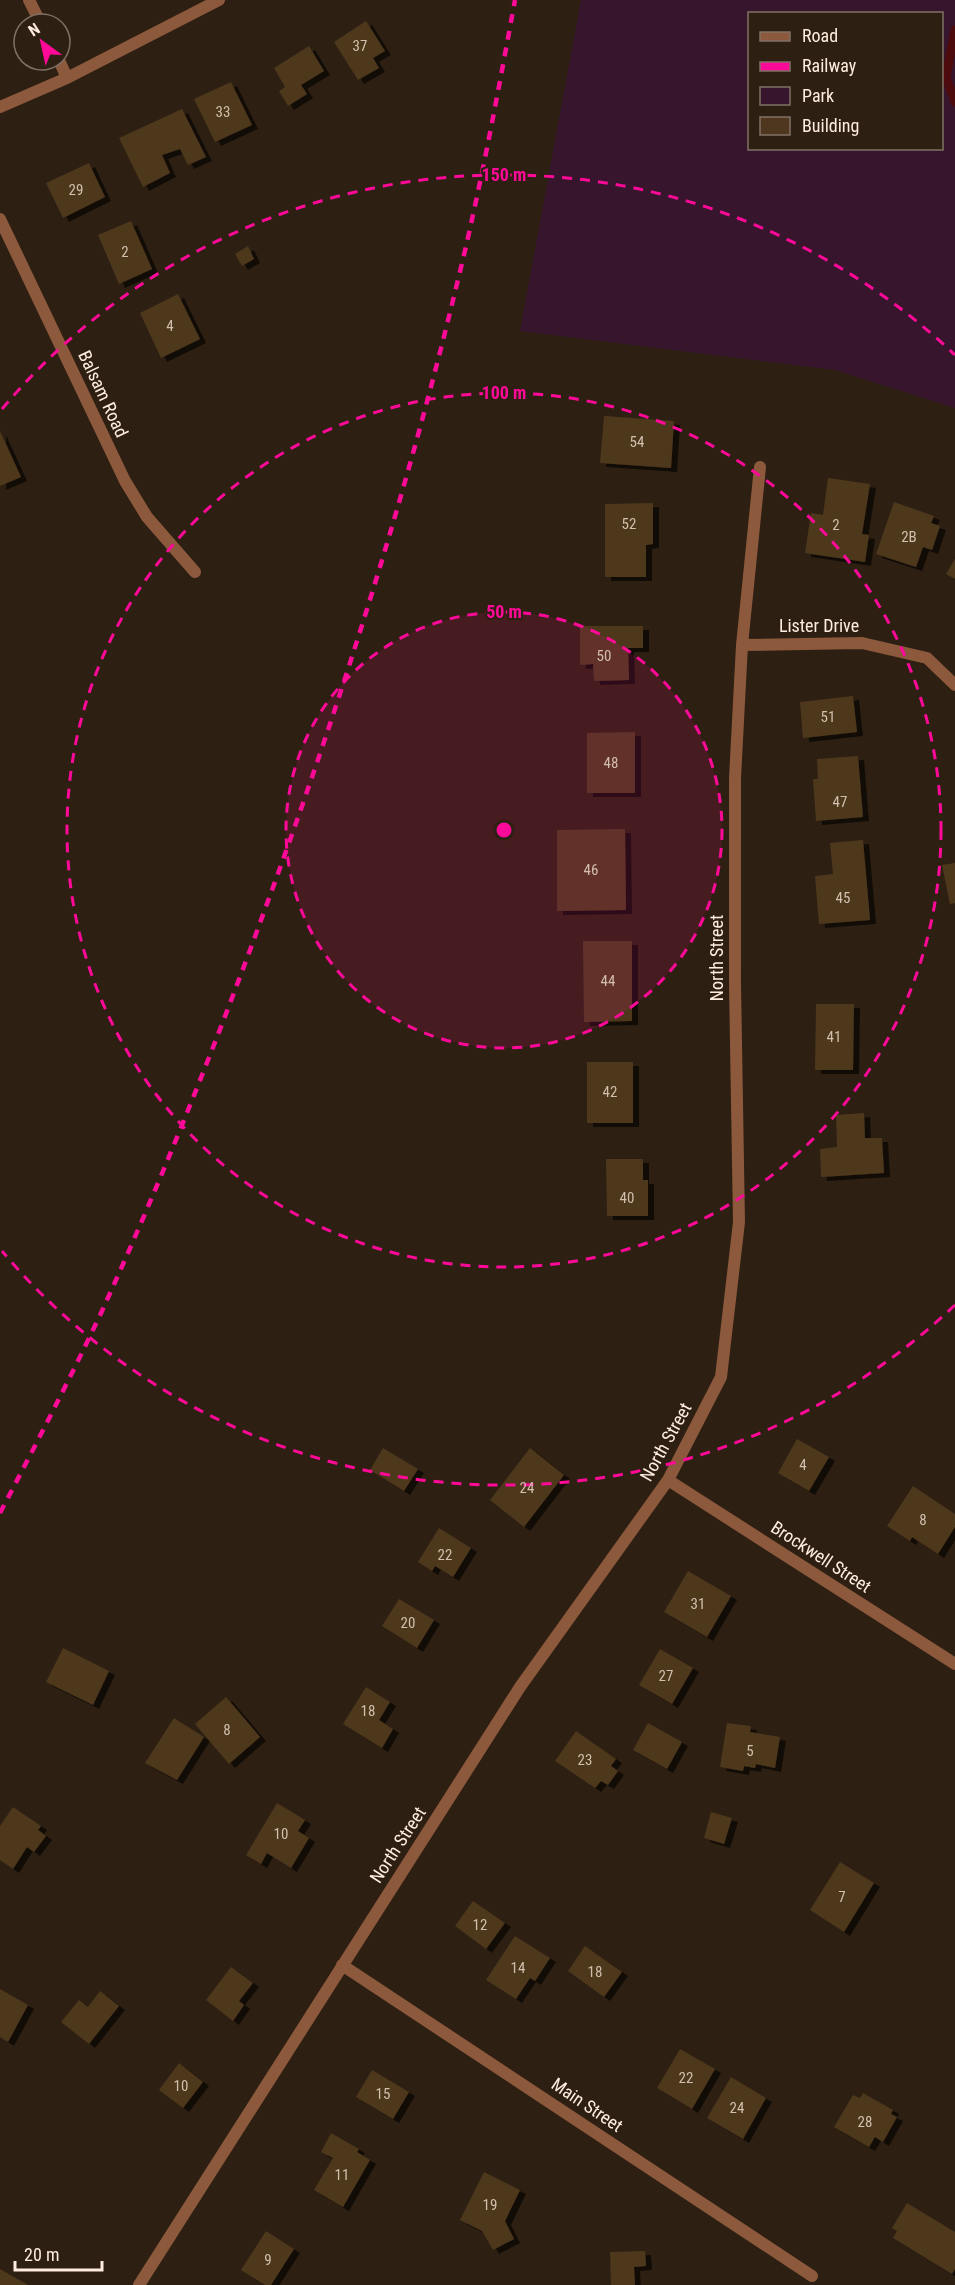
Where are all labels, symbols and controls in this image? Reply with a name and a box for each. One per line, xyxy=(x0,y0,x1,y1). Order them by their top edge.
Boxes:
north arrow xyxy=(12,12,72,72)
legend xyxy=(748,12,943,150)
text: N xyxy=(25,19,43,40)
text: Road xyxy=(802,25,838,46)
house number: 37 xyxy=(353,37,367,55)
text: Railway xyxy=(802,55,857,76)
text: Park xyxy=(802,85,834,106)
house number: 33 xyxy=(216,103,230,121)
text: Building xyxy=(802,115,859,136)
text: 150 m xyxy=(482,164,526,185)
house number: 29 xyxy=(69,181,83,199)
house number: 2 xyxy=(121,243,129,261)
house number: 4 xyxy=(166,317,174,335)
street label: Balsam Road xyxy=(74,347,133,440)
text: 100 m xyxy=(482,382,526,403)
house number: 54 xyxy=(630,433,644,451)
house number: 52 xyxy=(622,515,636,533)
house number: 2 xyxy=(832,516,840,534)
house number: 2B xyxy=(901,528,917,546)
text: 50 m xyxy=(486,601,522,622)
street label: Lister Drive xyxy=(779,615,859,636)
house number: 50 xyxy=(597,647,611,665)
house number: 51 xyxy=(821,708,835,726)
house number: 48 xyxy=(604,754,618,772)
house number: 47 xyxy=(833,793,847,811)
centre of rings xyxy=(494,820,514,840)
house number: 46 xyxy=(584,861,598,879)
house number: 45 xyxy=(836,889,850,907)
street label: North Street xyxy=(706,915,727,1001)
house number: 44 xyxy=(601,972,615,990)
house number: 41 xyxy=(827,1028,841,1046)
house number: 42 xyxy=(603,1083,617,1101)
house number: 40 xyxy=(620,1189,634,1207)
street label: North Street xyxy=(635,1399,696,1485)
house number: 4 xyxy=(799,1456,807,1474)
house number: 24 xyxy=(520,1479,534,1497)
house number: 8 xyxy=(919,1511,927,1529)
street label: Brockwell Street xyxy=(767,1516,875,1597)
house number: 22 xyxy=(438,1546,452,1564)
house number: 31 xyxy=(691,1595,705,1613)
house number: 20 xyxy=(401,1614,415,1632)
house number: 27 xyxy=(659,1667,673,1685)
house number: 18 xyxy=(361,1702,375,1720)
house number: 8 xyxy=(223,1721,231,1739)
house number: 5 xyxy=(746,1742,754,1760)
house number: 23 xyxy=(578,1751,592,1769)
street label: North Street xyxy=(365,1803,430,1887)
house number: 10 xyxy=(274,1825,288,1843)
house number: 7 xyxy=(838,1888,846,1906)
house number: 12 xyxy=(473,1916,487,1934)
house number: 14 xyxy=(511,1959,525,1977)
house number: 18 xyxy=(588,1963,602,1981)
house number: 22 xyxy=(679,2069,693,2087)
street label: Main Street xyxy=(548,2073,627,2136)
house number: 10 xyxy=(174,2077,188,2095)
house number: 15 xyxy=(376,2085,390,2103)
house number: 24 xyxy=(730,2099,744,2117)
house number: 28 xyxy=(858,2113,872,2131)
house number: 11 xyxy=(335,2166,349,2184)
house number: 19 xyxy=(483,2196,497,2214)
scale bar xyxy=(15,2234,102,2272)
text: 20 m xyxy=(24,2244,59,2265)
house number: 9 xyxy=(264,2251,272,2269)

